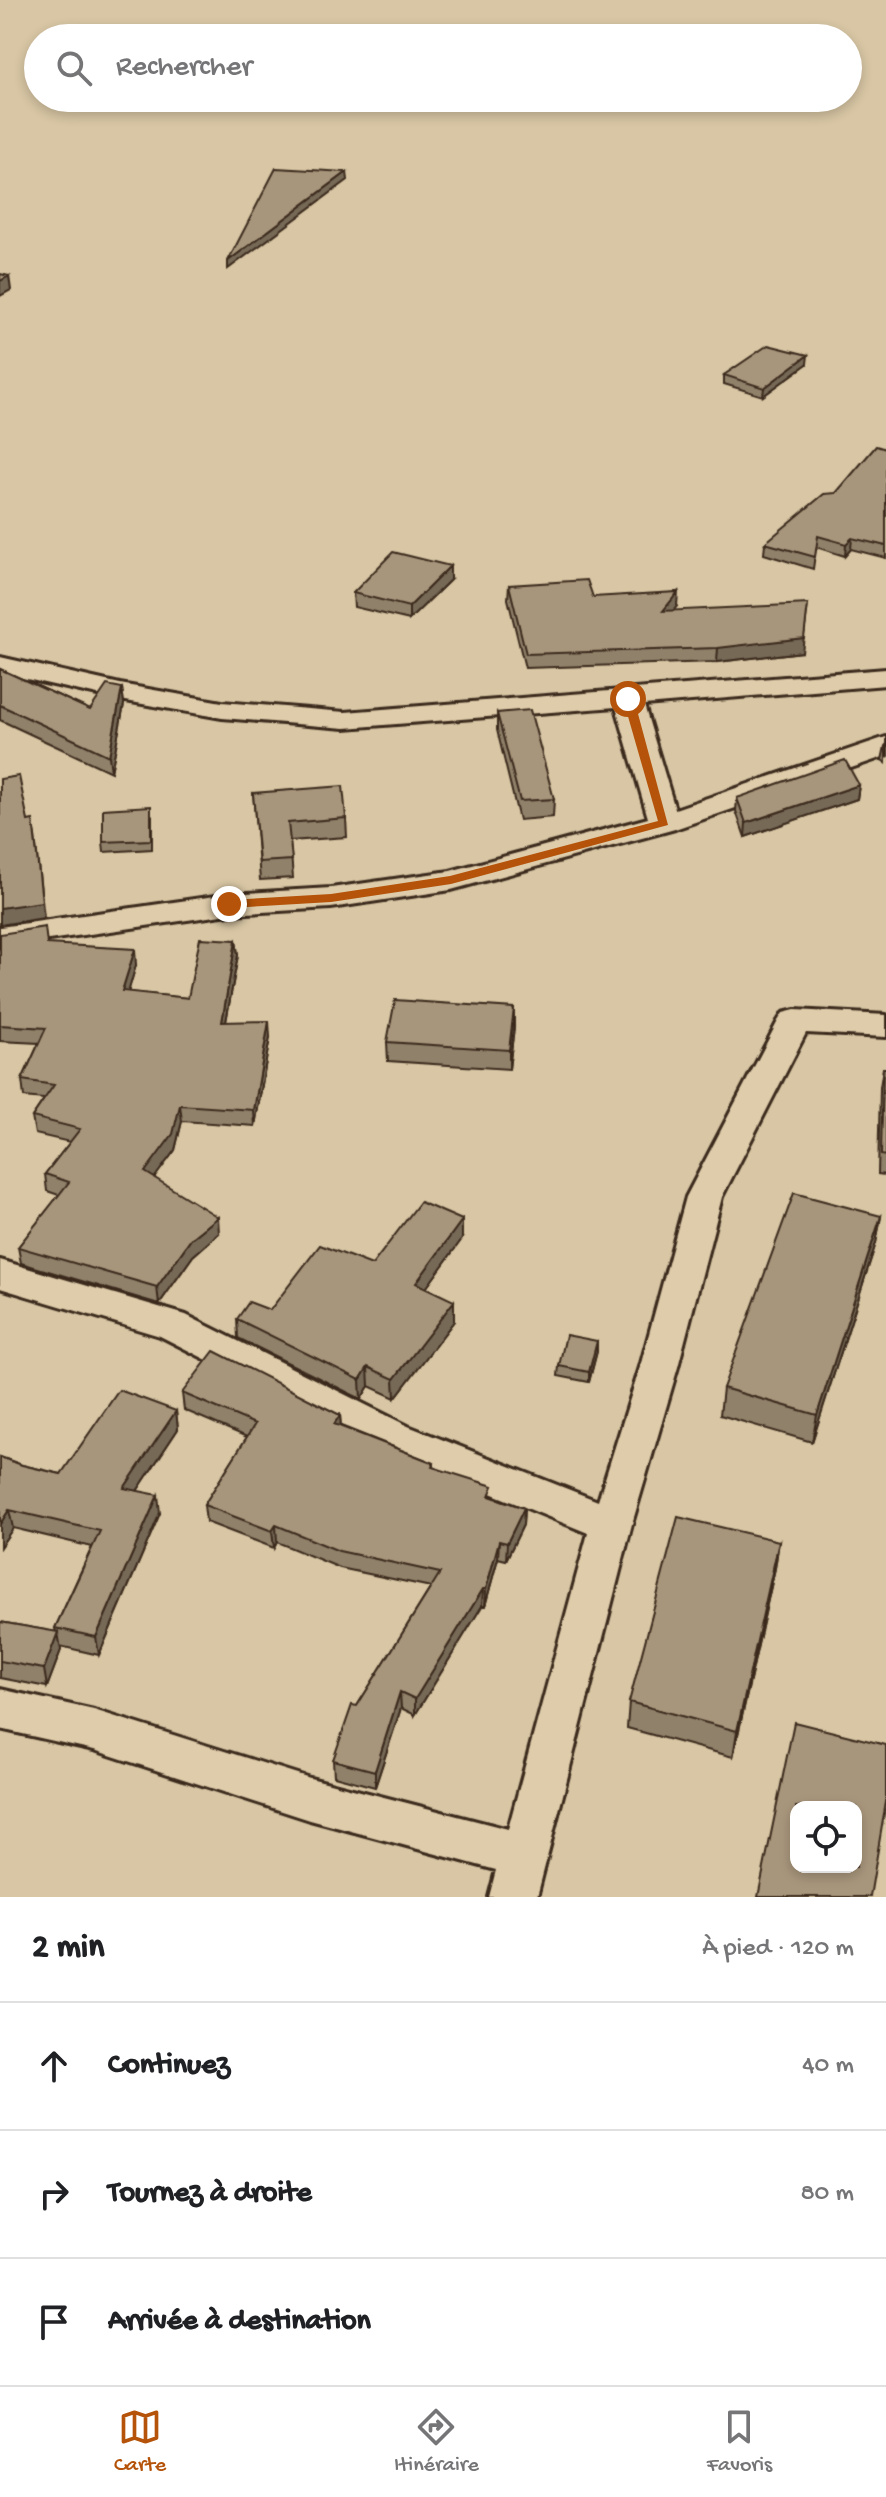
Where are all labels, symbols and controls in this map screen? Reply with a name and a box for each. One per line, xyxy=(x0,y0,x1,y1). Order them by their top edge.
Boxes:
search box xyxy=(24,24,862,112)
icon: search xyxy=(52,46,96,90)
text: Rechercher xyxy=(116,51,252,86)
route start xyxy=(610,681,646,717)
route end xyxy=(211,886,247,922)
map controls xyxy=(790,1801,862,1873)
button: locate xyxy=(790,1801,862,1873)
text: 2 min xyxy=(32,1929,104,1969)
text: À pied · 120 m xyxy=(702,1934,854,1965)
icon: ahead xyxy=(32,2044,76,2088)
text: Continuez xyxy=(108,2049,230,2084)
text: 40 m xyxy=(802,2051,854,2082)
icon: right xyxy=(32,2172,76,2216)
text: Tournez à droite xyxy=(108,2177,312,2212)
text: 80 m xyxy=(800,2179,854,2210)
icon: arrive xyxy=(32,2300,76,2344)
text: Arrivée à destination xyxy=(108,2305,371,2340)
tab: Carte xyxy=(114,2405,166,2479)
tab: Itinéraire xyxy=(394,2405,479,2479)
tab: Favoris xyxy=(707,2405,772,2479)

